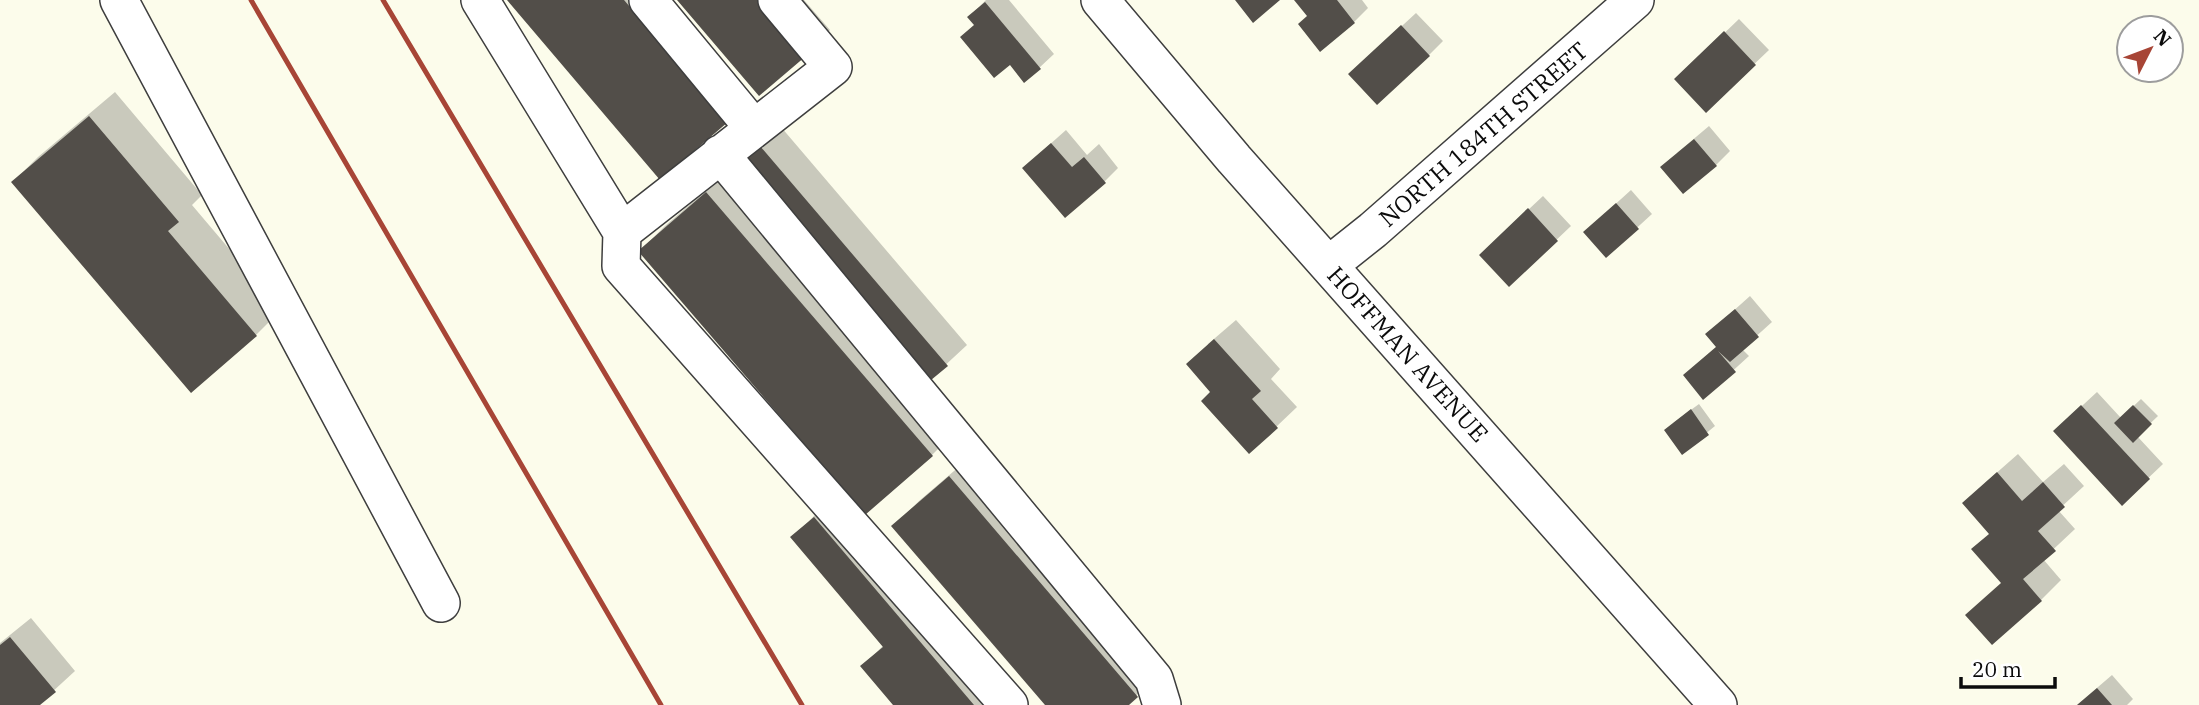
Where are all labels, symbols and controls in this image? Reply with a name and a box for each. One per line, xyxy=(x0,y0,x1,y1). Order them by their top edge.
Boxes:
north arrow xyxy=(2115,14,2185,84)
text: N xyxy=(2149,24,2177,51)
street label: NORTH 184TH STREET xyxy=(1372,34,1594,234)
street label: HOFFMAN AVENUE xyxy=(1320,259,1496,449)
scale bar xyxy=(1961,646,2056,690)
text: 20 m xyxy=(1972,655,2022,683)

